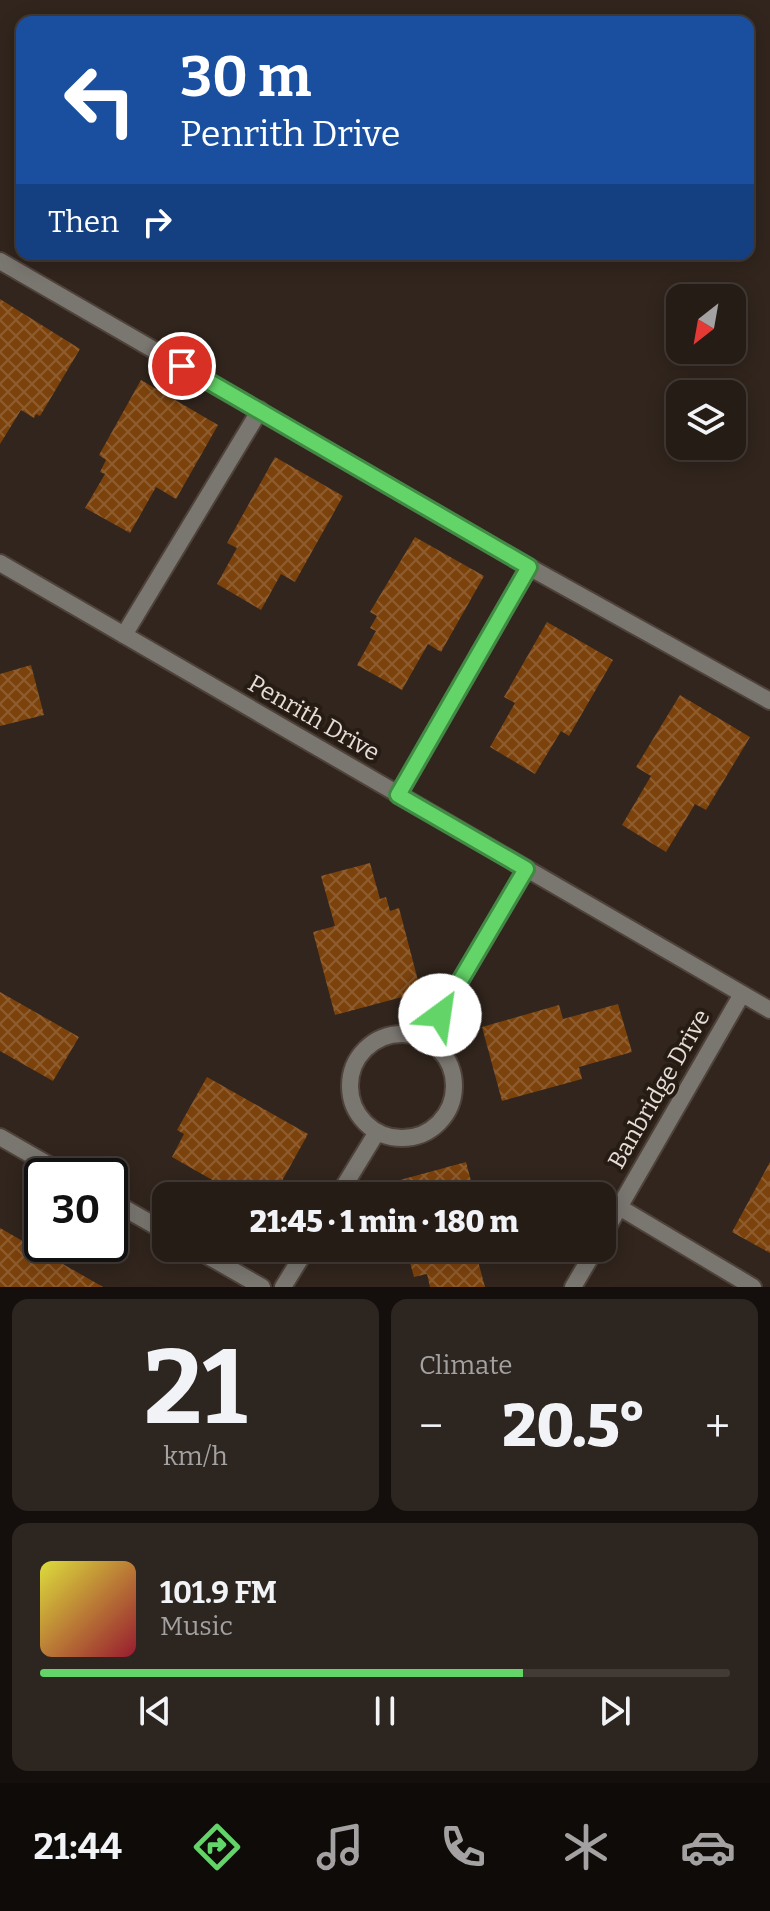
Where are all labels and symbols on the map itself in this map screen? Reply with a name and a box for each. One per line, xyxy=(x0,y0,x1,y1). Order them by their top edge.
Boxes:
north arrow xyxy=(666,284,746,364)
pin xyxy=(148,332,216,400)
street label: Penrith Drive xyxy=(243,669,385,767)
position arrow xyxy=(398,973,482,1057)
street label: Banbridge Drive xyxy=(602,1004,716,1174)
speed limit sign: 30 xyxy=(24,1158,128,1262)

